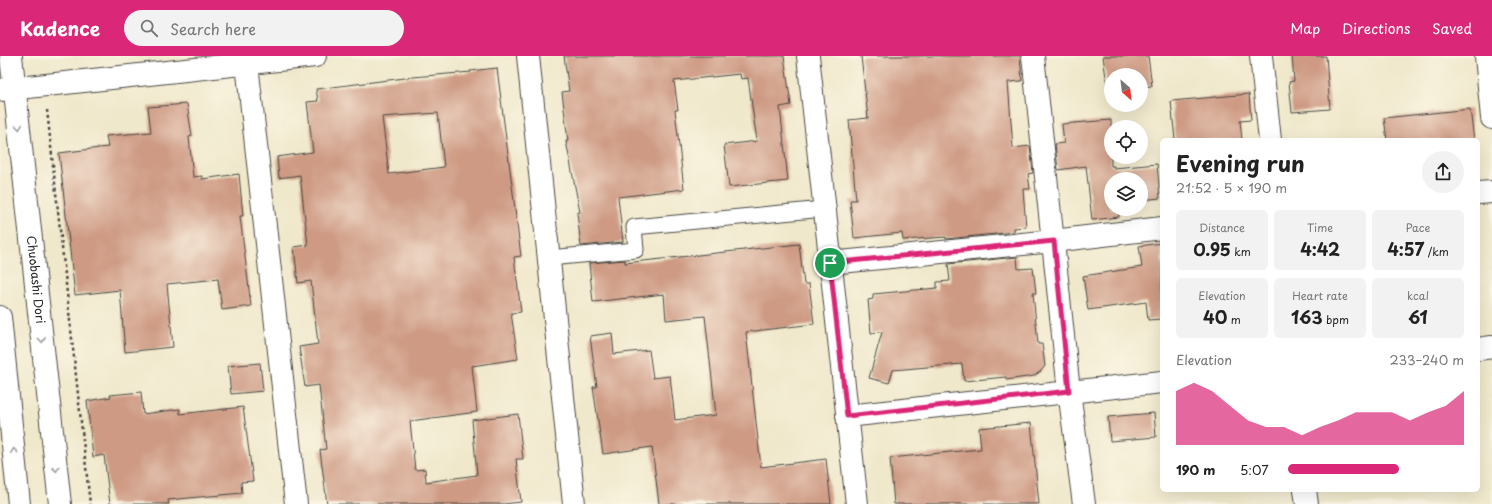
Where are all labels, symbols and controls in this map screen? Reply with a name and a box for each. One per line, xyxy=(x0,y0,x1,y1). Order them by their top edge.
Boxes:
search box xyxy=(124,10,404,46)
text: Kadence xyxy=(20,14,100,42)
icon: search xyxy=(138,17,160,39)
text: Search here xyxy=(170,17,256,40)
text: Map xyxy=(1290,18,1320,39)
text: Directions xyxy=(1342,18,1410,39)
text: Saved xyxy=(1432,18,1472,39)
north arrow xyxy=(1104,68,1148,112)
map controls xyxy=(1104,68,1148,216)
button: locate xyxy=(1104,120,1148,164)
one-way arrow xyxy=(14,124,23,130)
text: Evening run xyxy=(1176,146,1305,179)
button: share xyxy=(1422,151,1464,193)
button: layers xyxy=(1104,172,1148,216)
text: 21:52 · 5 × 190 m xyxy=(1176,178,1287,197)
text: Distance xyxy=(1199,219,1245,236)
text: Time xyxy=(1307,219,1333,236)
text: Pace xyxy=(1406,219,1430,236)
street label: Chuobashi Dori xyxy=(23,235,50,324)
text: 0.95 xyxy=(1193,236,1231,262)
text: 4:42 xyxy=(1300,236,1340,262)
text: 4:57 xyxy=(1387,236,1424,262)
text: km xyxy=(1231,243,1251,260)
text: /km xyxy=(1424,243,1449,260)
pin xyxy=(813,246,847,280)
icon: arrive xyxy=(819,252,841,274)
text: Elevation xyxy=(1198,287,1246,304)
text: Heart rate xyxy=(1292,287,1348,304)
text: kcal xyxy=(1407,287,1429,304)
text: 40 xyxy=(1203,304,1227,330)
text: 163 xyxy=(1291,304,1323,330)
text: 61 xyxy=(1408,304,1428,330)
text: m xyxy=(1227,311,1241,328)
text: bpm xyxy=(1323,311,1349,328)
one-way arrow xyxy=(37,337,46,343)
text: Elevation xyxy=(1176,350,1232,369)
text: 233–240 m xyxy=(1389,350,1464,369)
one-way arrow xyxy=(10,448,19,454)
text: 190 m xyxy=(1176,460,1215,479)
text: 5:07 xyxy=(1240,460,1269,479)
one-way arrow xyxy=(51,466,60,472)

